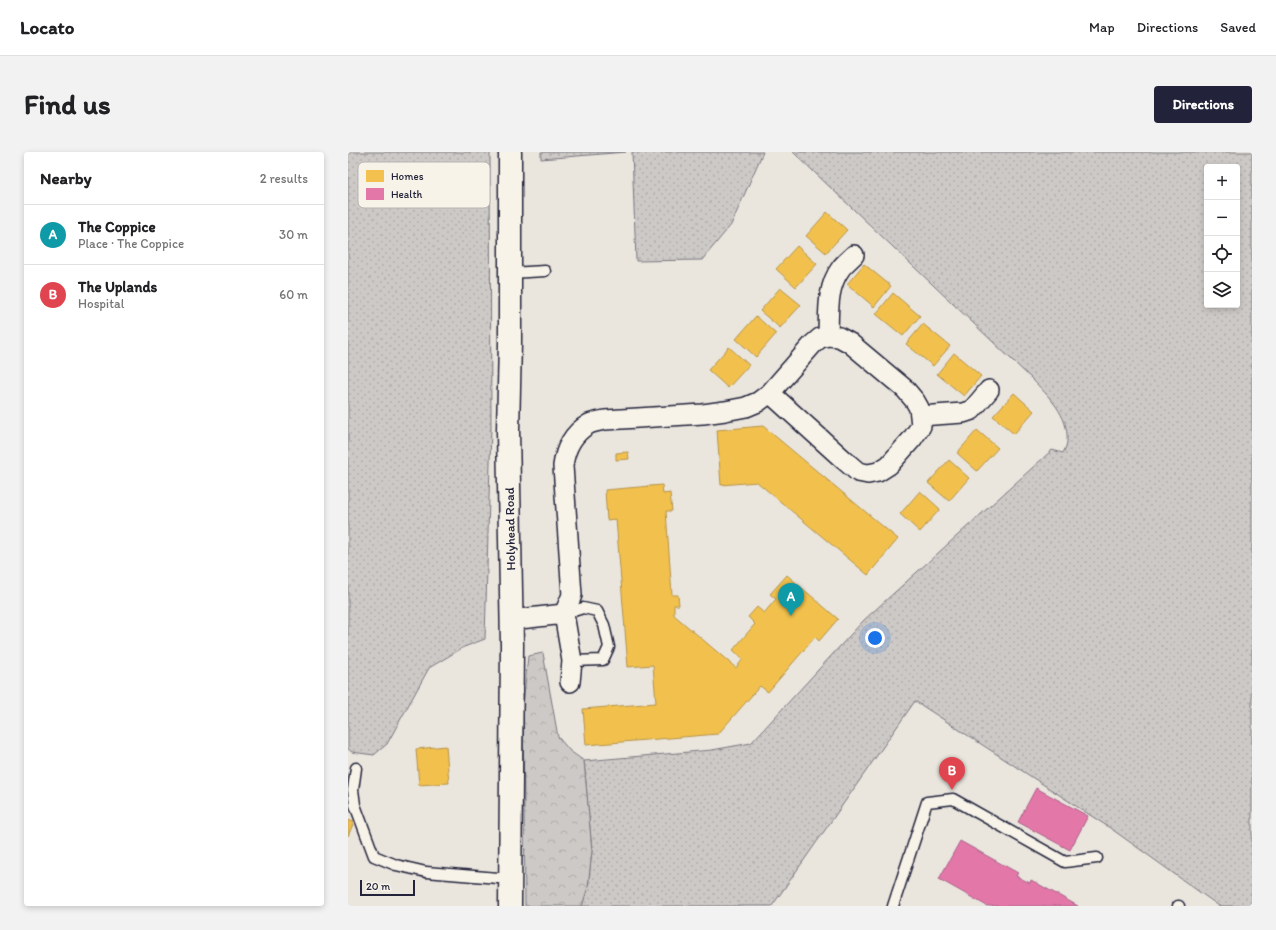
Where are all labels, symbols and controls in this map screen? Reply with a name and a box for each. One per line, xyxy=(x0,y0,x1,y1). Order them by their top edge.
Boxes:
text: Locato xyxy=(20,16,74,39)
text: Map xyxy=(1089,19,1115,36)
text: Directions xyxy=(1137,19,1198,36)
text: Saved xyxy=(1220,19,1256,36)
button: Directions xyxy=(1154,86,1252,123)
text: Find us xyxy=(24,87,111,121)
legend xyxy=(358,162,490,208)
map controls xyxy=(1204,164,1240,308)
button: + xyxy=(1204,164,1240,200)
text: Nearby xyxy=(40,168,92,188)
text: Homes xyxy=(391,170,424,183)
text: 2 results xyxy=(260,171,308,186)
text: Health xyxy=(391,188,422,201)
button: − xyxy=(1204,200,1240,236)
text: The Coppice xyxy=(78,218,156,236)
text: A xyxy=(49,227,57,242)
text: 30 m xyxy=(279,227,308,242)
text: Place · The Coppice xyxy=(78,236,184,251)
button: locate xyxy=(1204,236,1240,272)
button: layers xyxy=(1204,272,1240,308)
text: The Uplands xyxy=(78,278,157,296)
text: B xyxy=(49,287,57,302)
text: 60 m xyxy=(279,287,308,302)
text: Hospital xyxy=(78,296,125,311)
street label: Holyhead Road xyxy=(502,487,518,571)
pin: A xyxy=(778,583,804,616)
your location xyxy=(865,628,885,648)
pin: B xyxy=(939,757,965,790)
scale bar xyxy=(360,878,415,897)
text: 20 m xyxy=(366,880,390,893)

